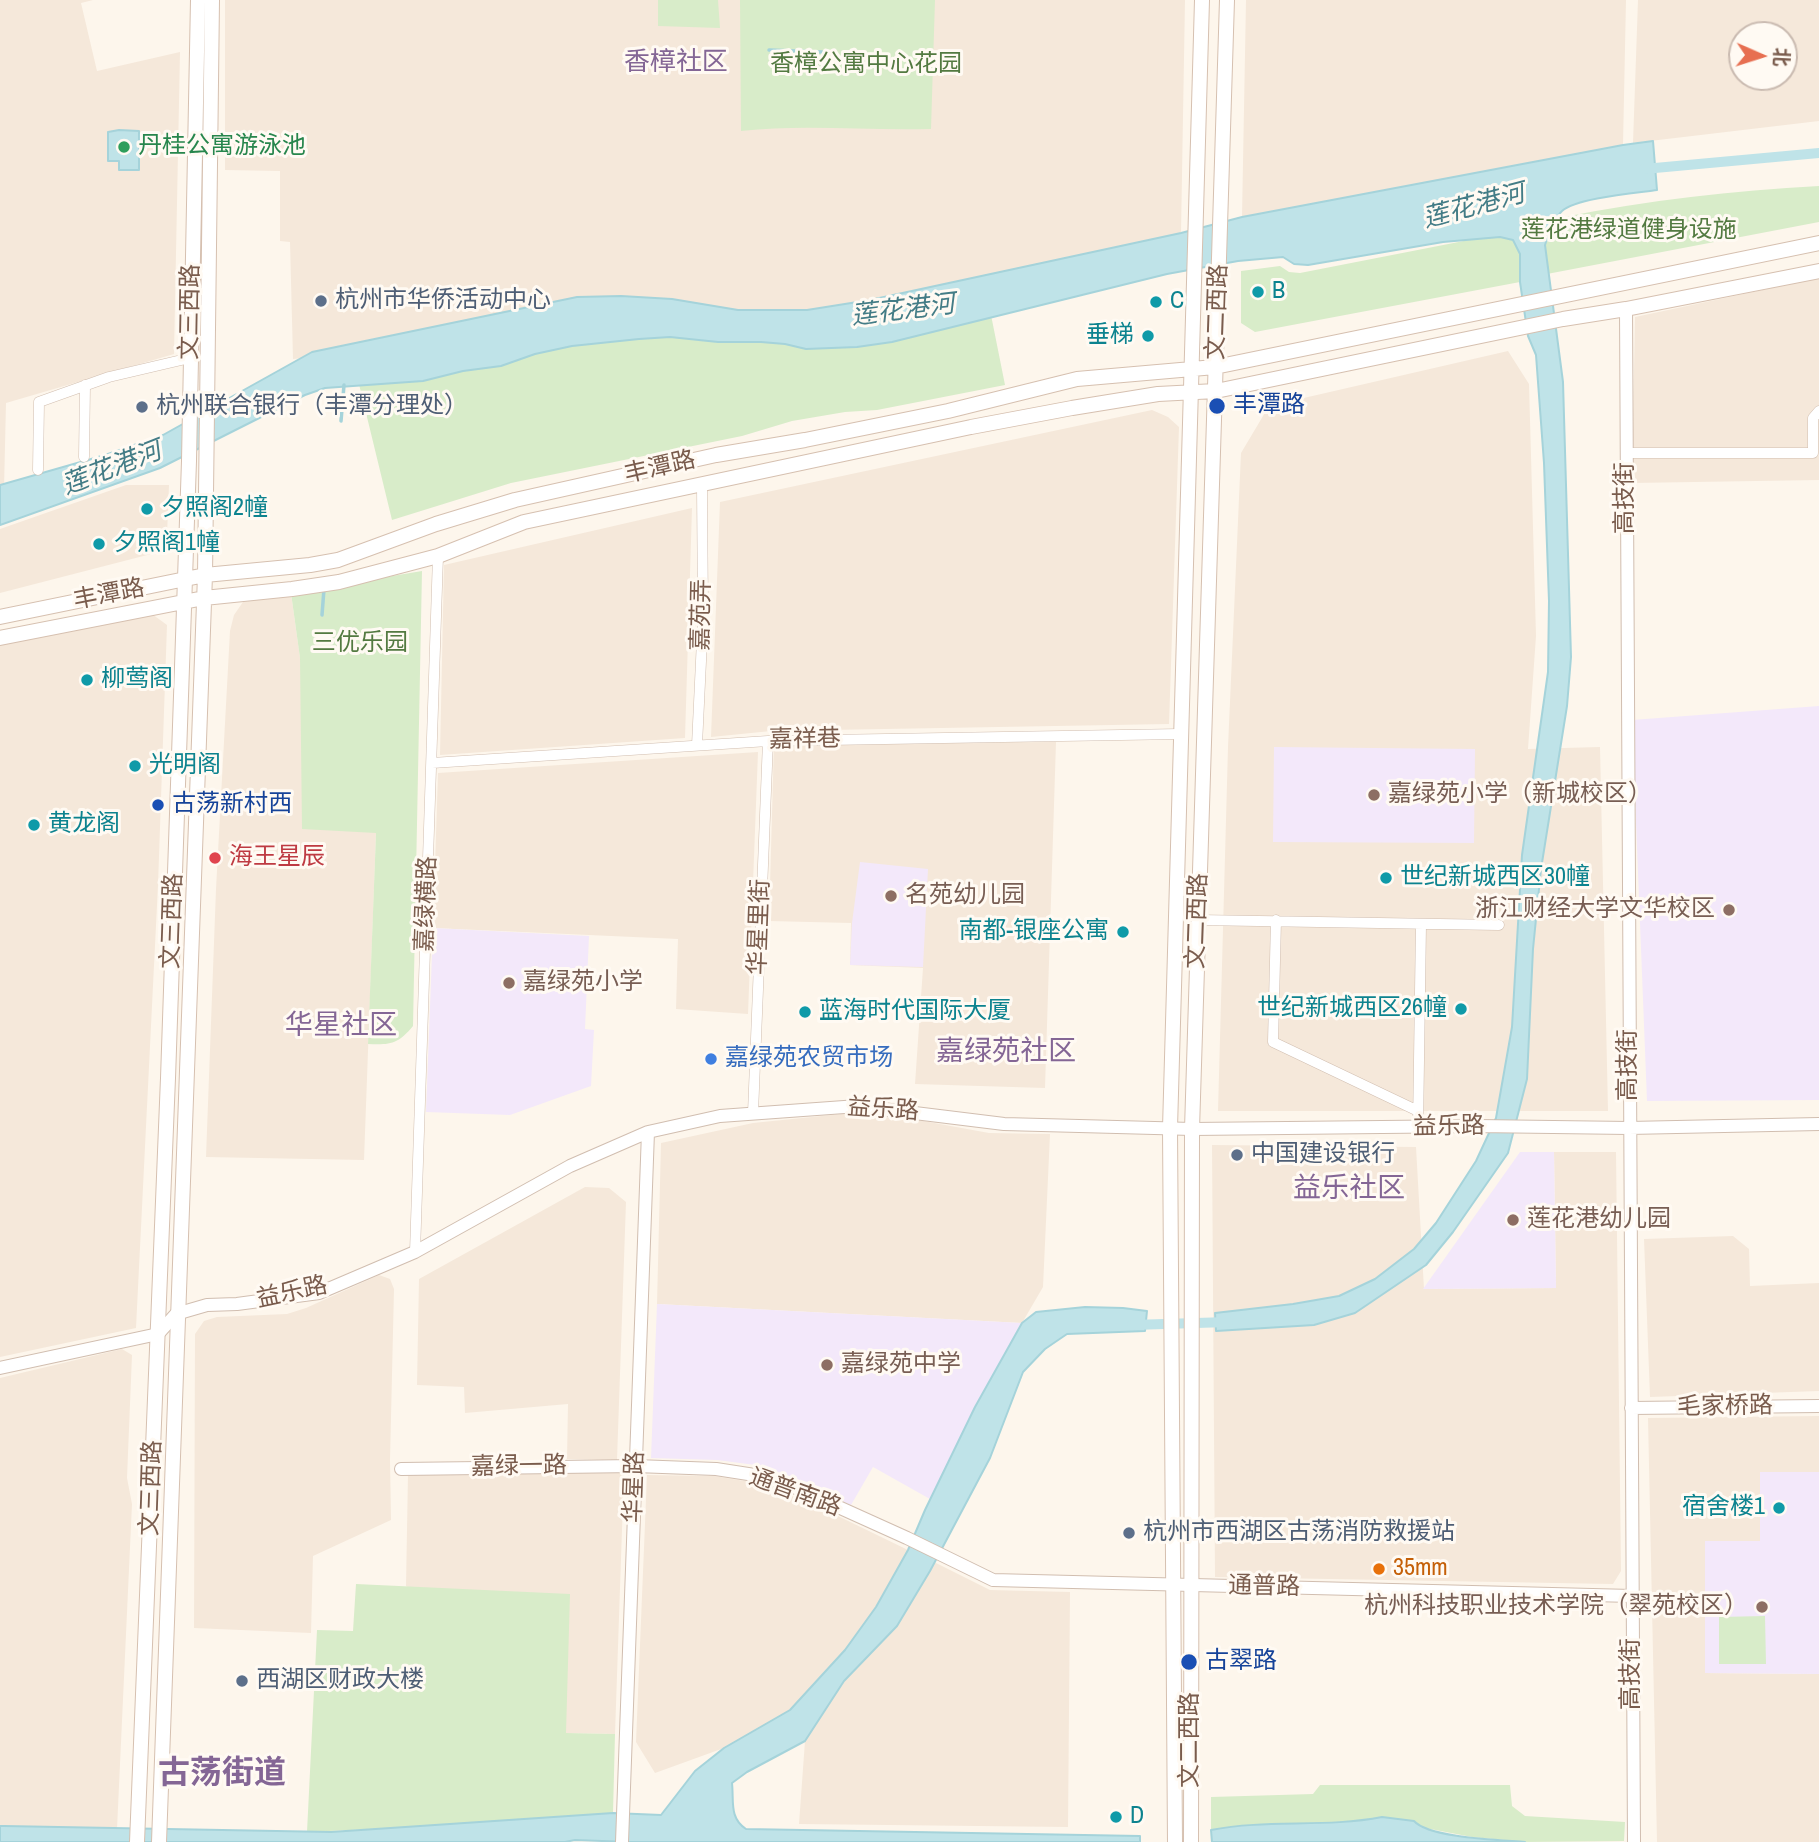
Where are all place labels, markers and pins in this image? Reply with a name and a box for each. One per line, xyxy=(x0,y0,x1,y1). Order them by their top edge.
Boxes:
place label: 丹桂公寓游泳池 xyxy=(138,133,306,161)
marker: 丹桂公寓游泳池 xyxy=(116,139,132,155)
place label: B xyxy=(1272,278,1285,306)
marker: B xyxy=(1250,284,1266,300)
place label: 杭州市华侨活动中心 xyxy=(335,287,551,315)
place label: C xyxy=(1170,288,1184,316)
marker: 杭州市华侨活动中心 xyxy=(313,293,329,309)
marker: C xyxy=(1148,294,1164,310)
place label: 垂梯 xyxy=(1086,322,1134,350)
marker: 垂梯 xyxy=(1140,328,1156,344)
place label: 丰潭路 xyxy=(1233,392,1305,420)
place label: 杭州联合银行（丰潭分理处） xyxy=(156,393,468,421)
marker: 丰潭路 xyxy=(1207,396,1227,416)
marker: 杭州联合银行（丰潭分理处） xyxy=(134,399,150,415)
place label: 夕照阁2幢 xyxy=(161,495,268,523)
marker: 夕照阁2幢 xyxy=(139,501,155,517)
place label: 夕照阁1幢 xyxy=(113,530,220,558)
marker: 夕照阁1幢 xyxy=(91,536,107,552)
place label: 柳莺阁 xyxy=(101,666,173,694)
marker: 柳莺阁 xyxy=(79,672,95,688)
place label: 光明阁 xyxy=(149,752,221,780)
marker: 光明阁 xyxy=(127,758,143,774)
place label: 嘉绿苑小学（新城校区） xyxy=(1388,781,1652,809)
marker: 嘉绿苑小学（新城校区） xyxy=(1366,787,1382,803)
place label: 古荡新村西 xyxy=(172,791,292,819)
marker: 古荡新村西 xyxy=(150,797,166,813)
place label: 黄龙阁 xyxy=(48,811,120,839)
marker: 黄龙阁 xyxy=(26,817,42,833)
place label: 海王星辰 xyxy=(229,844,325,872)
marker: 海王星辰 xyxy=(207,850,223,866)
place label: 世纪新城西区30幢 xyxy=(1400,864,1590,892)
marker: 世纪新城西区30幢 xyxy=(1378,870,1394,886)
place label: 名苑幼儿园 xyxy=(905,882,1025,910)
marker: 名苑幼儿园 xyxy=(883,888,899,904)
place label: 浙江财经大学文华校区 xyxy=(1475,896,1715,924)
marker: 浙江财经大学文华校区 xyxy=(1721,902,1737,918)
place label: 南都-银座公寓 xyxy=(958,918,1109,946)
marker: 南都-银座公寓 xyxy=(1115,924,1131,940)
place label: 嘉绿苑小学 xyxy=(523,969,643,997)
marker: 嘉绿苑小学 xyxy=(501,975,517,991)
place label: 世纪新城西区26幢 xyxy=(1257,995,1447,1023)
place label: 蓝海时代国际大厦 xyxy=(819,998,1011,1026)
marker: 世纪新城西区26幢 xyxy=(1453,1001,1469,1017)
marker: 蓝海时代国际大厦 xyxy=(797,1004,813,1020)
place label: 嘉绿苑农贸市场 xyxy=(725,1045,893,1073)
marker: 嘉绿苑农贸市场 xyxy=(703,1051,719,1067)
place label: 中国建设银行 xyxy=(1251,1141,1395,1169)
marker: 中国建设银行 xyxy=(1229,1147,1245,1163)
place label: 莲花港幼儿园 xyxy=(1527,1206,1671,1234)
marker: 莲花港幼儿园 xyxy=(1505,1212,1521,1228)
place label: 嘉绿苑中学 xyxy=(841,1351,961,1379)
marker: 嘉绿苑中学 xyxy=(819,1357,835,1373)
place label: 宿舍楼1 xyxy=(1682,1494,1765,1522)
marker: 宿舍楼1 xyxy=(1771,1500,1787,1516)
place label: 杭州市西湖区古荡消防救援站 xyxy=(1143,1519,1455,1547)
marker: 杭州市西湖区古荡消防救援站 xyxy=(1121,1525,1137,1541)
place label: 35mm xyxy=(1393,1555,1448,1583)
marker: 35mm xyxy=(1371,1561,1387,1577)
place label: 杭州科技职业技术学院（翠苑校区） xyxy=(1364,1593,1748,1621)
marker: 杭州科技职业技术学院（翠苑校区） xyxy=(1754,1599,1770,1615)
place label: 古翠路 xyxy=(1205,1648,1277,1676)
marker: 古翠路 xyxy=(1179,1652,1199,1672)
place label: 西湖区财政大楼 xyxy=(256,1667,424,1695)
marker: 西湖区财政大楼 xyxy=(234,1673,250,1689)
place label: D xyxy=(1130,1803,1144,1831)
marker: D xyxy=(1108,1809,1124,1825)

